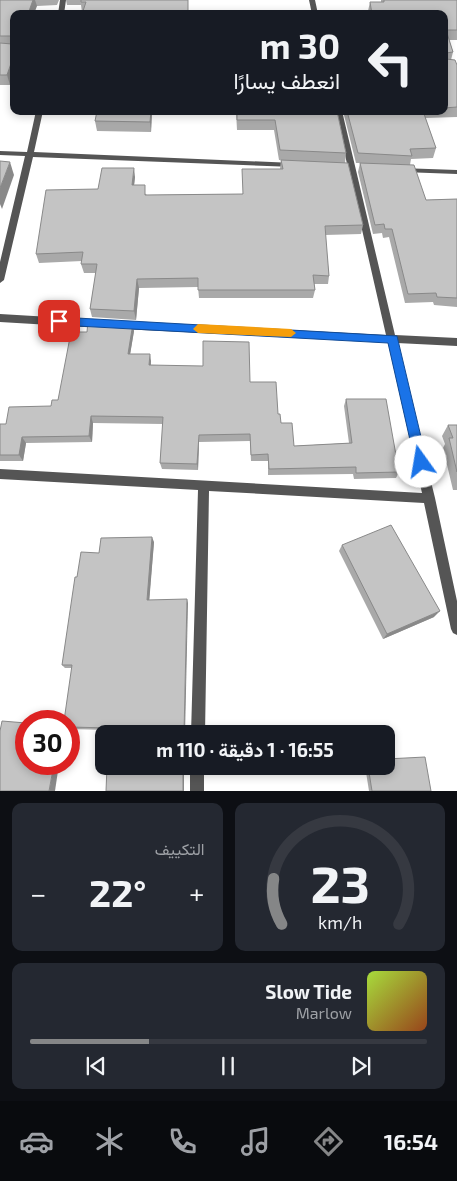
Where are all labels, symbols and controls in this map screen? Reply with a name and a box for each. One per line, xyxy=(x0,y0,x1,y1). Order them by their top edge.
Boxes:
text: 30 m xyxy=(260,24,340,66)
icon: left xyxy=(358,30,423,95)
text: انعطف يسارًا xyxy=(234,67,340,93)
pin xyxy=(38,300,80,342)
icon: arrive xyxy=(45,307,73,335)
position arrow xyxy=(394,435,446,487)
speed limit sign: 30 xyxy=(15,710,80,775)
text: 16:55 · 1 دقيقة · 110 m xyxy=(156,738,334,761)
text: التكييف xyxy=(155,839,205,858)
text: 23 xyxy=(310,851,370,913)
text: 22° xyxy=(89,869,146,915)
text: − xyxy=(30,876,46,910)
text: + xyxy=(189,876,205,910)
text: km/h xyxy=(318,911,362,933)
text: Slow Tide xyxy=(265,980,352,1003)
text: Marlow xyxy=(296,1003,352,1022)
icon: previous xyxy=(82,1052,110,1080)
icon: pause xyxy=(214,1052,242,1080)
icon: next xyxy=(347,1052,375,1080)
icon: car xyxy=(19,1124,54,1159)
icon: climate xyxy=(92,1124,127,1159)
icon: phone xyxy=(165,1124,200,1159)
icon: music xyxy=(238,1124,273,1159)
icon: directions xyxy=(311,1124,346,1159)
text: 16:54 xyxy=(384,1128,438,1154)

